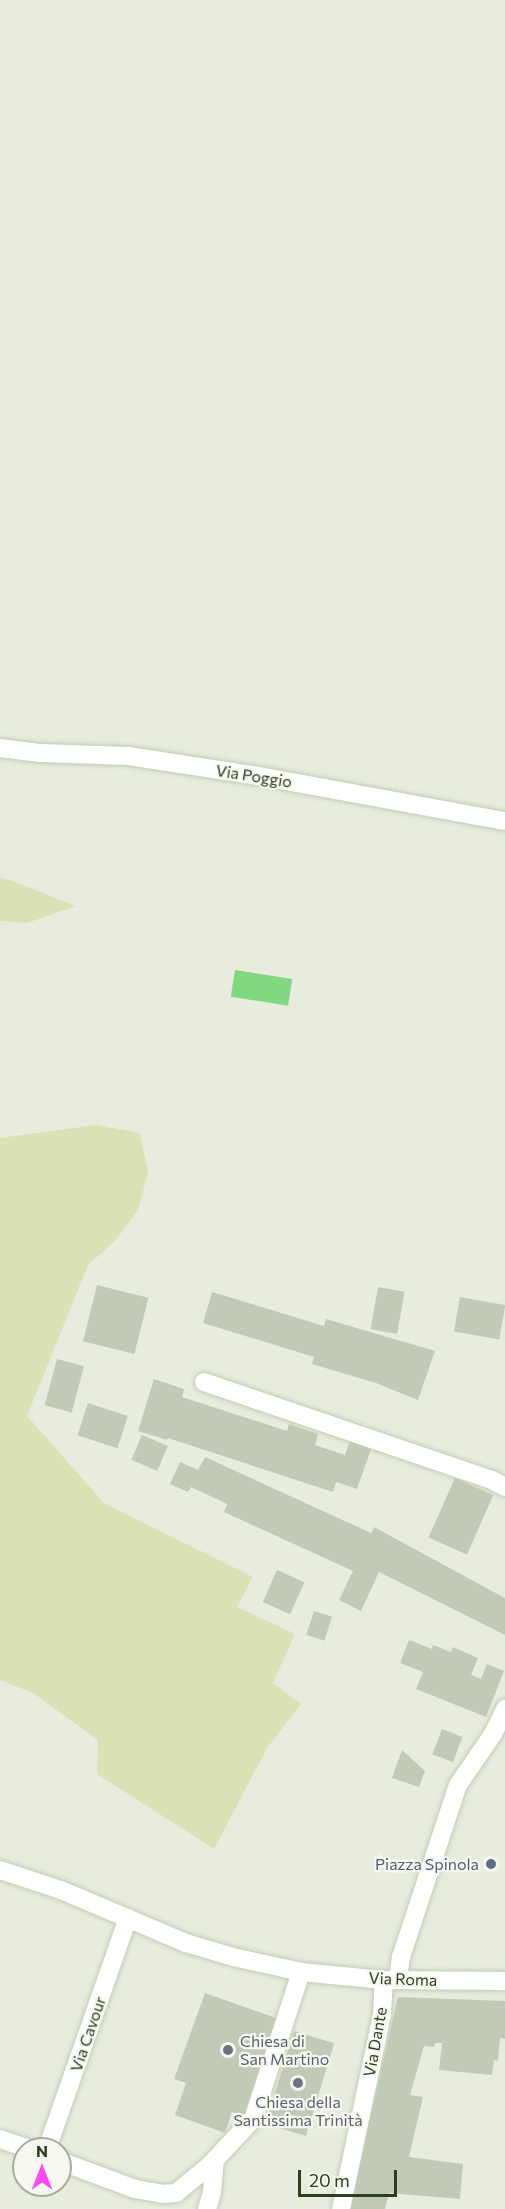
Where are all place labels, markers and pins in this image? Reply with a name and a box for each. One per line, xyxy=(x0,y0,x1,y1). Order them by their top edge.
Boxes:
place label: Piazza Spinola xyxy=(375,1854,479,1874)
marker: Piazza Spinola xyxy=(484,1857,498,1871)
place label: Chiesa di San Martino xyxy=(240,2031,329,2069)
marker: Chiesa di San Martino xyxy=(221,2043,235,2057)
marker: Chiesa della Santissima Trinità xyxy=(291,2076,305,2090)
place label: Chiesa della Santissima Trinità xyxy=(233,2092,363,2130)

